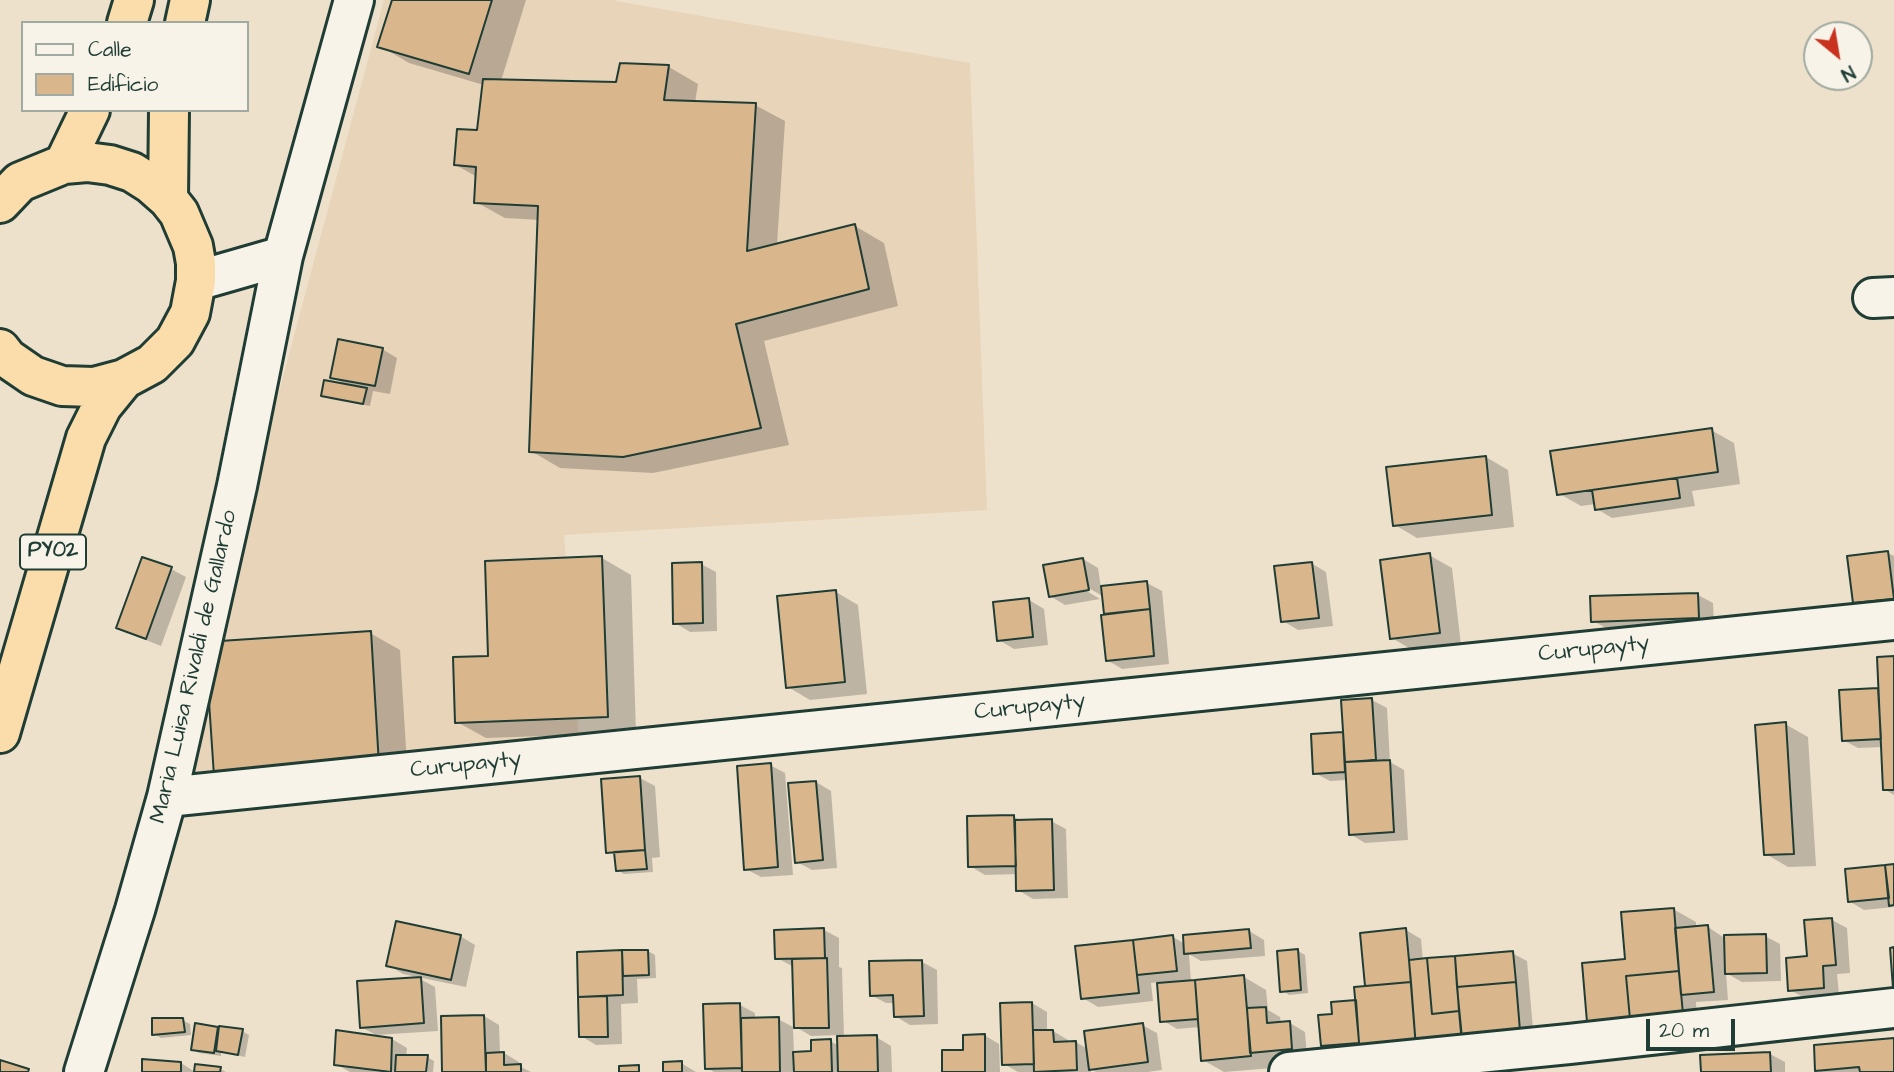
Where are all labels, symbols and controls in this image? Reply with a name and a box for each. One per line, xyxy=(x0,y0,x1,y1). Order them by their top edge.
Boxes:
legend xyxy=(21,21,248,112)
north arrow xyxy=(1803,21,1873,91)
text: Calle xyxy=(88,35,132,64)
text: N xyxy=(1836,58,1860,88)
text: Edificio xyxy=(88,70,158,99)
street label: Maria Luisa Rivaldi de Gallardo xyxy=(146,508,244,826)
road number: PY02 xyxy=(20,534,86,570)
street label: Curupayty xyxy=(1537,630,1651,670)
street label: Curupayty xyxy=(973,688,1087,728)
street label: Curupayty xyxy=(409,746,523,786)
scale bar xyxy=(1649,1006,1738,1050)
text: 20 m xyxy=(1659,1016,1709,1045)

